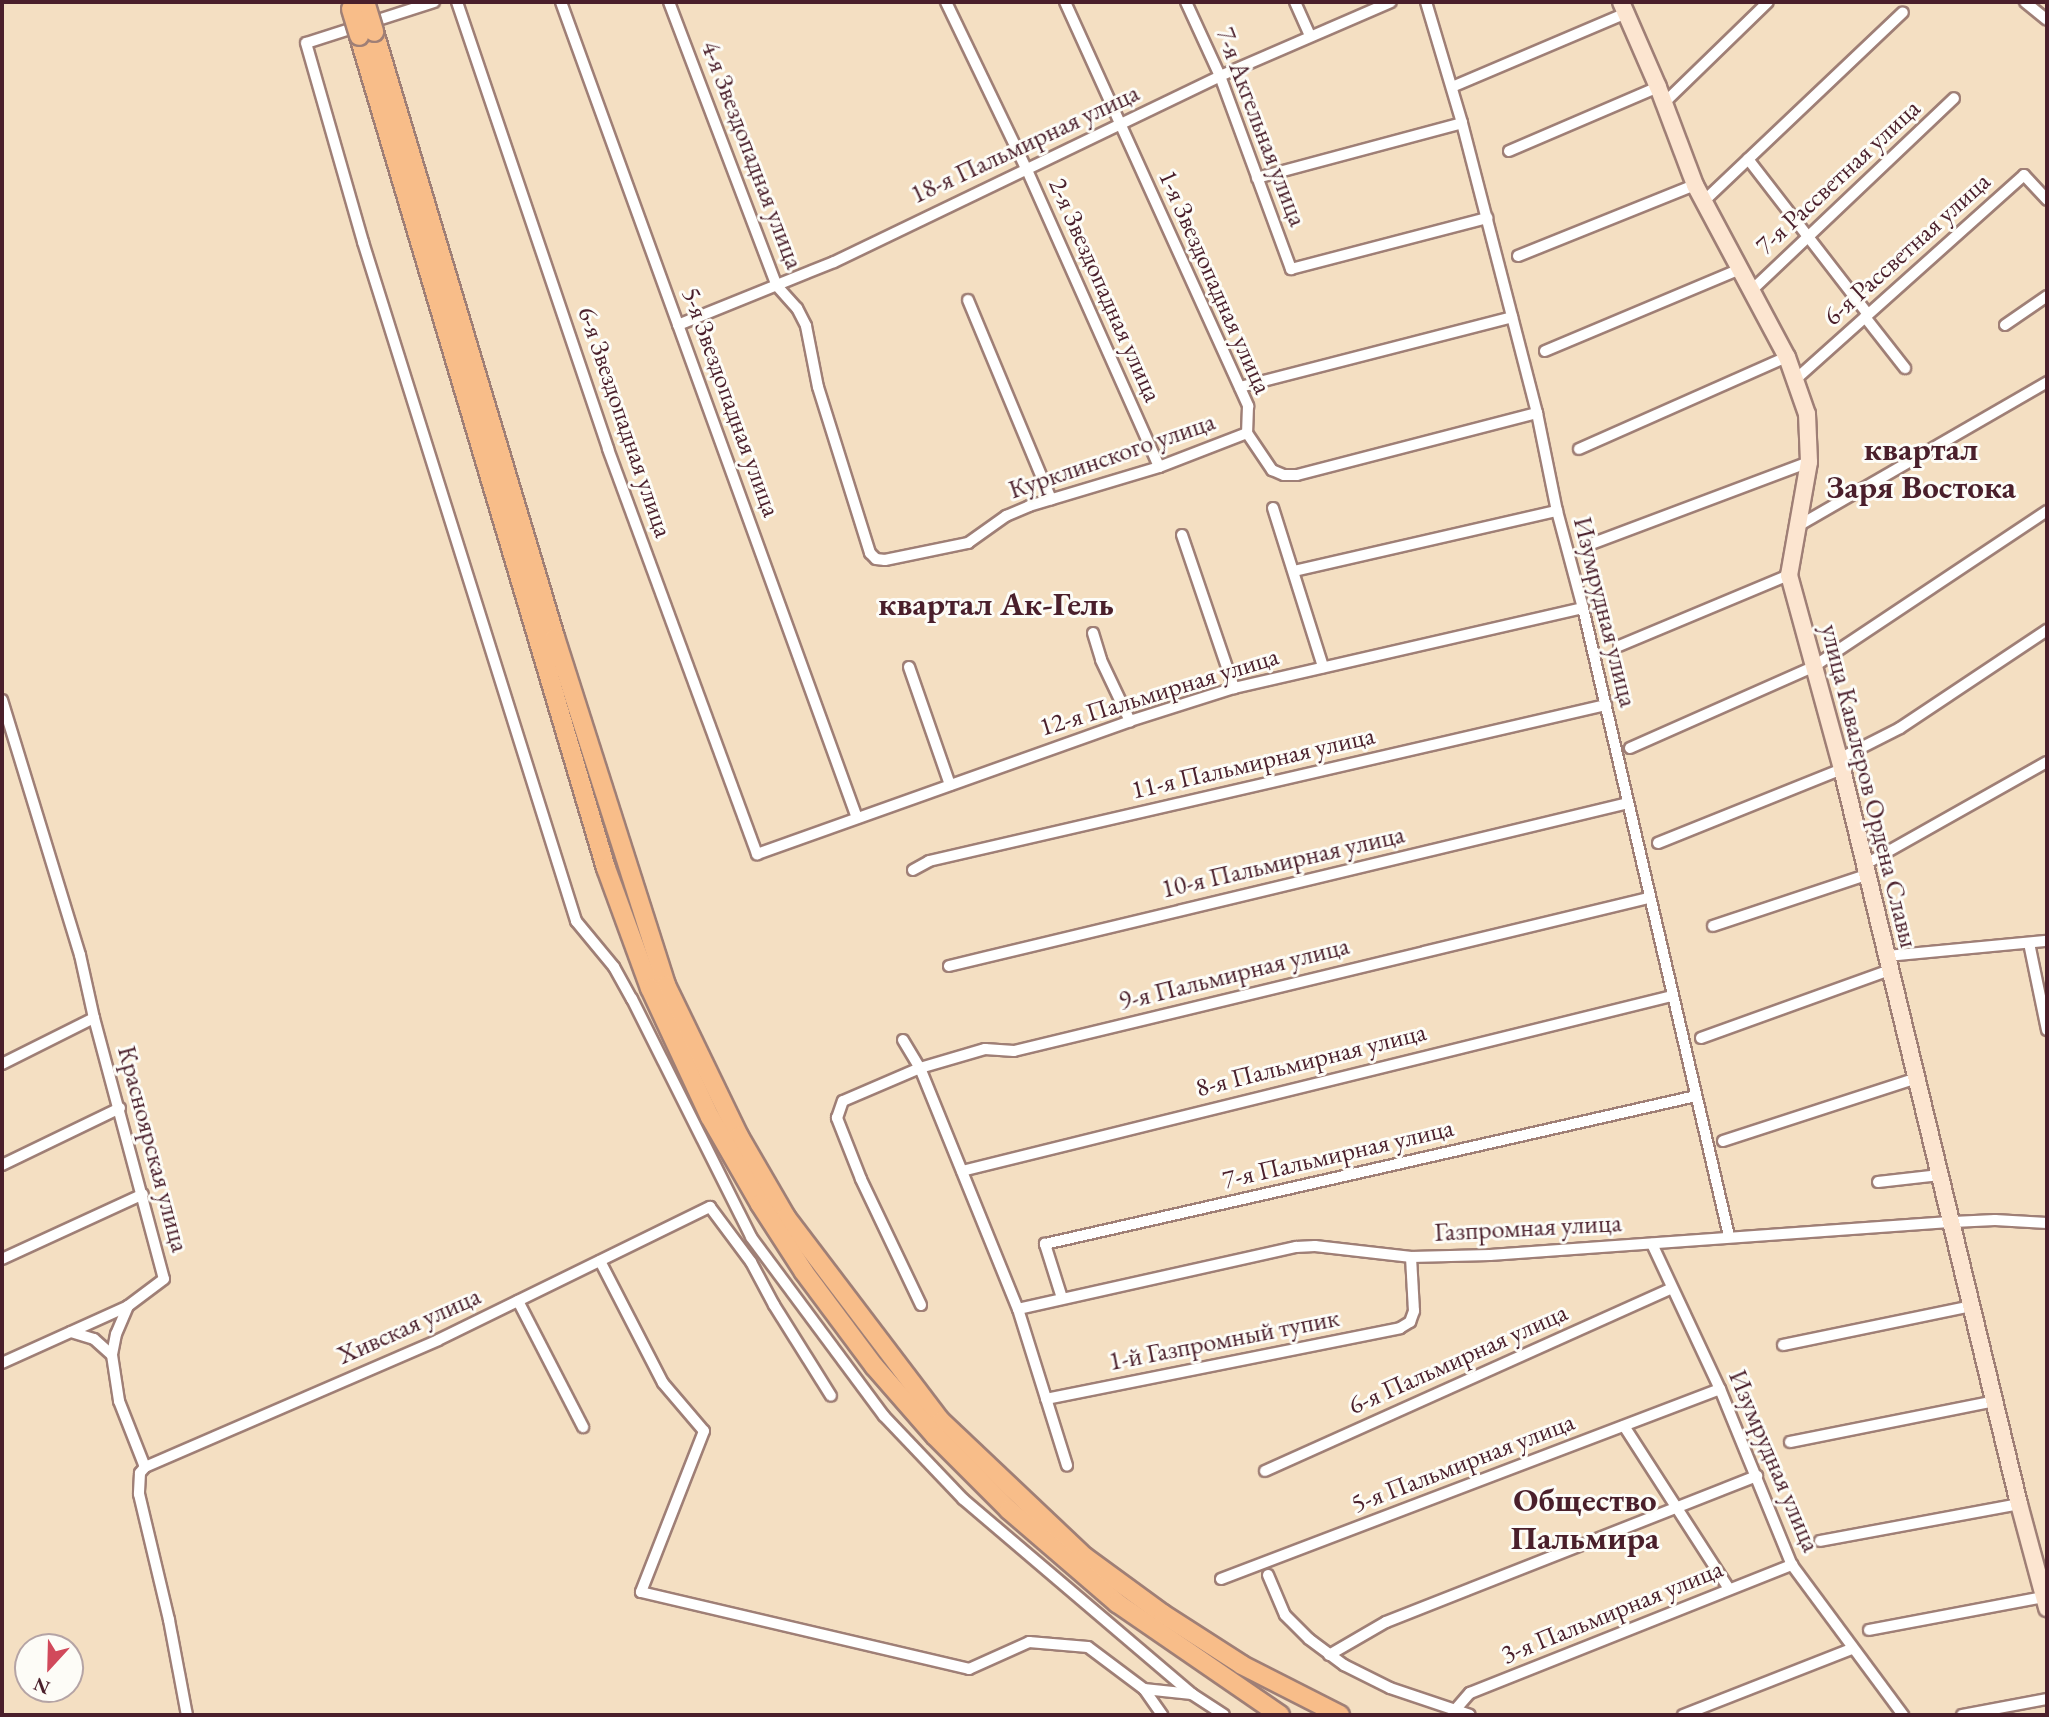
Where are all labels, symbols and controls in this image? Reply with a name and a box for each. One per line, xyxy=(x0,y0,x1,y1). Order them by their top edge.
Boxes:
street label: 7-я Акгельная улица xyxy=(1209,23,1313,231)
street label: 4-я Звездопадная улица xyxy=(694,37,810,273)
street label: 18-я Пальмирная улица xyxy=(906,77,1144,211)
street label: 7-я Рассветная улица xyxy=(1749,93,1927,261)
street label: 1-я Звездопадная улица xyxy=(1152,165,1278,399)
street label: 6-я Рассветная улица xyxy=(1817,166,1997,332)
street label: 2-я Звездопадная улица xyxy=(1042,173,1168,407)
street label: 5-я Звездопадная улица xyxy=(675,283,787,521)
street label: 6-я Звездопадная улица xyxy=(571,303,679,541)
street label: Курклинского улица xyxy=(1005,406,1219,506)
district label: квартал Заря Востока xyxy=(1826,429,2016,507)
street label: Изумрудная улица xyxy=(1566,514,1644,710)
district label: квартал Ак-Гель xyxy=(878,584,1114,624)
street label: улица Кавалеров Ордена Славы xyxy=(1814,621,1924,951)
street label: 12-я Пальмирная улица xyxy=(1036,641,1282,743)
street label: 11-я Пальмирная улица xyxy=(1128,720,1378,806)
street label: 10-я Пальмирная улица xyxy=(1158,819,1408,905)
street label: 9-я Пальмирная улица xyxy=(1116,930,1352,1018)
street label: 8-я Пальмирная улица xyxy=(1193,1016,1429,1104)
street label: Красноярская улица xyxy=(110,1043,196,1255)
street label: 7-я Пальмирная улица xyxy=(1219,1112,1457,1196)
street label: Газпромная улица xyxy=(1434,1208,1622,1248)
street label: Хивская улица xyxy=(333,1281,485,1371)
street label: 6-я Пальмирная улица xyxy=(1344,1297,1572,1421)
street label: 1-й Газпромный тупик xyxy=(1106,1302,1342,1378)
street label: Изумрудная улица xyxy=(1722,1365,1826,1557)
street label: 5-я Пальмирная улица xyxy=(1347,1406,1579,1520)
district label: Общество Пальмира xyxy=(1511,1480,1659,1558)
street label: 3-я Пальмирная улица xyxy=(1497,1553,1727,1671)
north arrow xyxy=(14,1633,84,1703)
text: N xyxy=(30,1672,54,1701)

